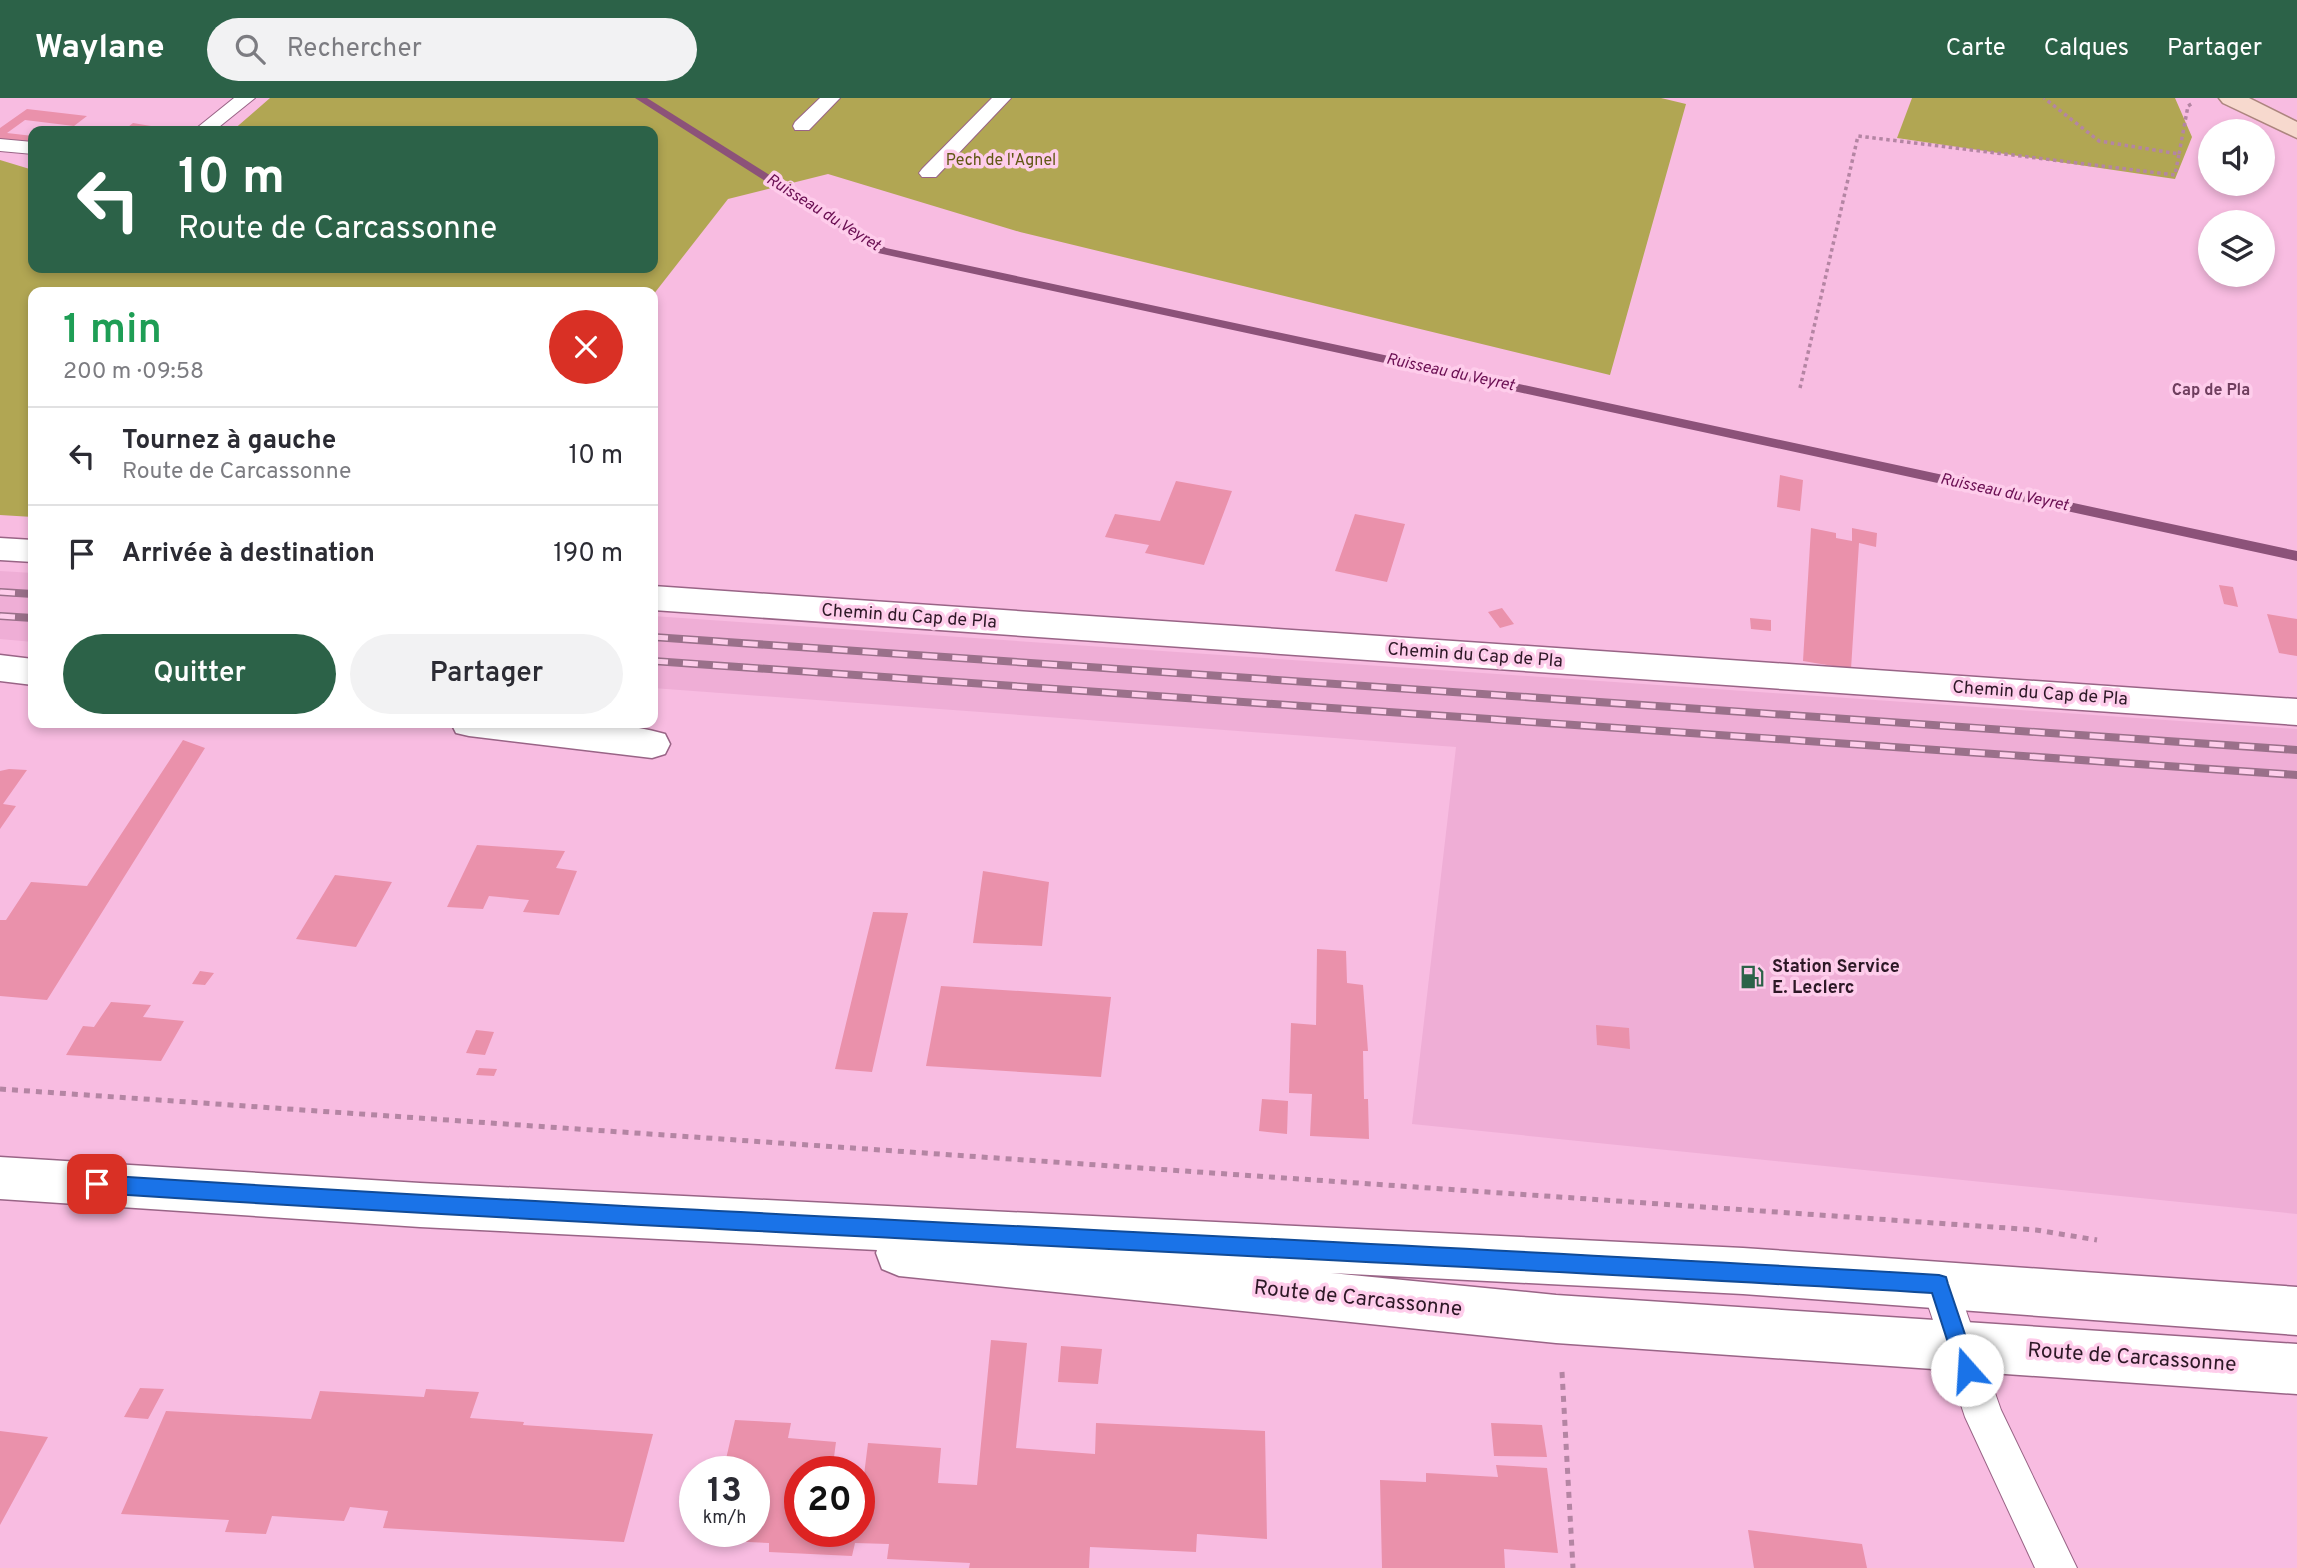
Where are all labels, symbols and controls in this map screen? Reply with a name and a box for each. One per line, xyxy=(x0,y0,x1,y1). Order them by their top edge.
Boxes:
search box xyxy=(207,18,697,81)
text: Waylane xyxy=(35,28,165,70)
icon: search xyxy=(231,30,269,68)
text: Rechercher xyxy=(287,33,422,66)
text: Carte xyxy=(1946,34,2006,64)
text: Calques xyxy=(2044,34,2129,64)
text: Partager xyxy=(2167,34,2262,64)
map controls xyxy=(2198,119,2275,287)
button: sound xyxy=(2198,119,2275,196)
text: 10 m xyxy=(178,149,285,211)
park label: Pech de l'Agnel xyxy=(946,151,1056,171)
icon: left xyxy=(63,154,154,245)
water label: Ruisseau du Veyret xyxy=(762,170,885,257)
text: Route de Carcassonne xyxy=(178,210,497,250)
button: layers xyxy=(2198,210,2275,287)
text: 1 min xyxy=(63,305,162,358)
button: close xyxy=(549,310,623,384)
water label: Ruisseau du Veyret xyxy=(1384,350,1517,397)
text: 200 m · 09:58 xyxy=(63,358,204,387)
district label: Cap de Pla xyxy=(2172,381,2250,401)
text: Tournez à gauche xyxy=(122,425,336,458)
icon: left xyxy=(63,437,101,475)
text: 10 m xyxy=(568,440,623,473)
text: Route de Carcassonne xyxy=(122,458,351,487)
water label: Ruisseau du Veyret xyxy=(1938,470,2071,517)
icon: arrive xyxy=(63,535,101,573)
text: Arrivée à destination xyxy=(122,538,375,571)
text: 190 m xyxy=(553,538,623,571)
street label: Chemin du Cap de Pla xyxy=(820,599,998,635)
button: Quitter xyxy=(63,634,336,714)
button: Partager xyxy=(350,634,623,714)
street label: Chemin du Cap de Pla xyxy=(1386,638,1564,674)
street label: Chemin du Cap de Pla xyxy=(1951,676,2129,712)
place label: Station Service E. Leclerc xyxy=(1772,956,1900,1000)
fuel station icon: Station Service E. Leclerc xyxy=(1738,963,1766,991)
pin xyxy=(67,1154,127,1214)
icon: arrive xyxy=(78,1165,116,1203)
street label: Route de Carcassonne xyxy=(1252,1275,1464,1323)
position arrow xyxy=(1930,1333,2004,1407)
street label: Route de Carcassonne xyxy=(2027,1337,2237,1379)
speed limit sign: 20 xyxy=(784,1456,875,1547)
text: 13 xyxy=(707,1470,742,1514)
text: km/h xyxy=(703,1507,746,1530)

